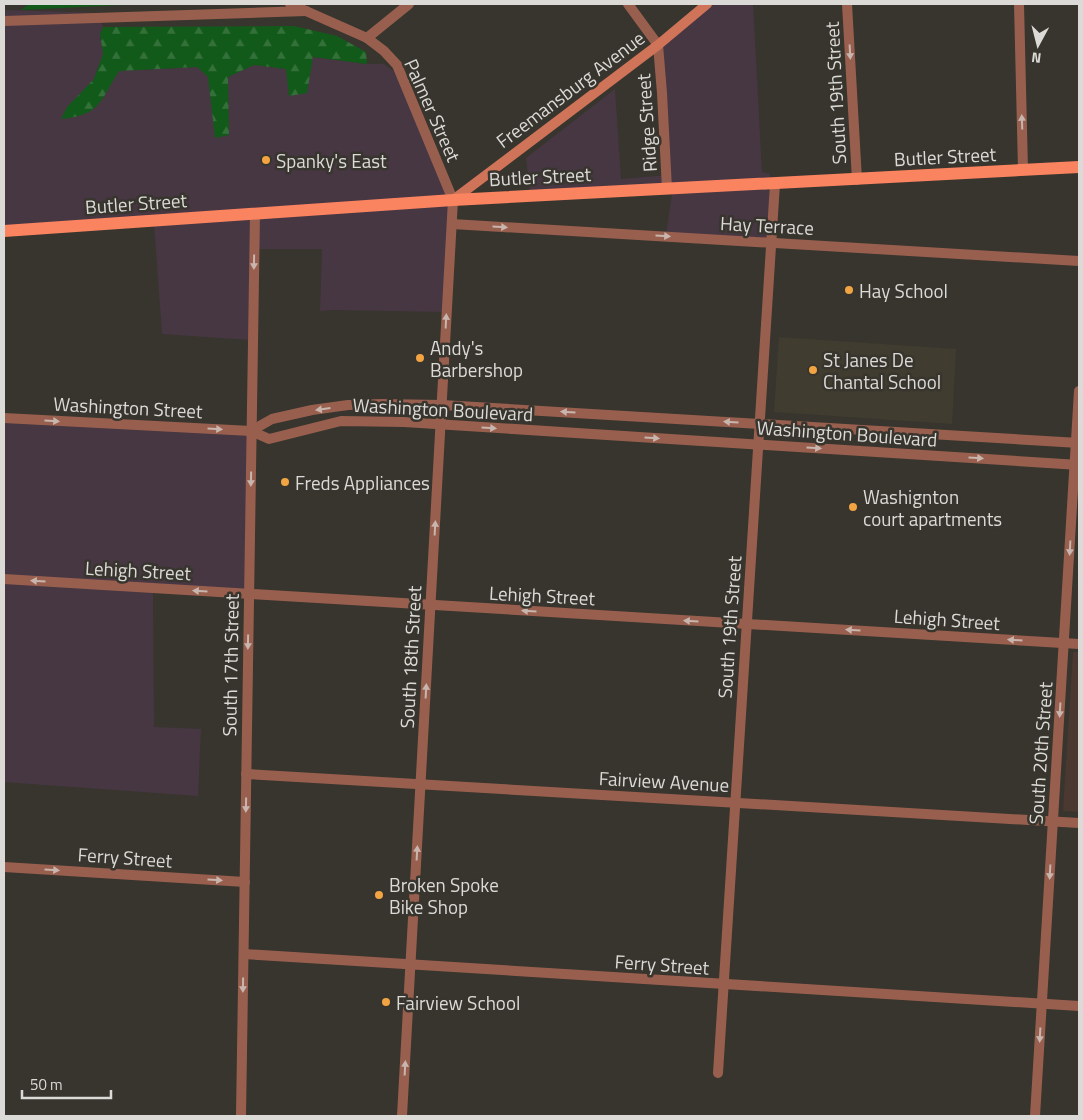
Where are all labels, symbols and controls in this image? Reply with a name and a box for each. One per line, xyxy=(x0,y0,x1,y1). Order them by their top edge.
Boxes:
north arrow xyxy=(1013,20,1063,70)
street label: South 19th Street xyxy=(817,21,853,165)
street label: Freemansburg Avenue xyxy=(490,23,650,155)
one-way arrow xyxy=(846,45,854,61)
text: N xyxy=(1030,47,1042,69)
street label: Palmer Street xyxy=(397,54,469,167)
street label: Ridge Street xyxy=(628,73,664,173)
one-way arrow xyxy=(1017,113,1025,129)
street label: Butler Street xyxy=(893,139,997,173)
place label: Spanky's East xyxy=(276,146,387,175)
marker: Spanky's East xyxy=(260,154,272,166)
street label: Butler Street xyxy=(488,159,592,193)
street label: Butler Street xyxy=(84,185,188,221)
street label: Hay Terrace xyxy=(719,208,815,242)
one-way arrow xyxy=(493,223,509,231)
one-way arrow xyxy=(655,233,671,241)
one-way arrow xyxy=(250,255,258,271)
place label: Hay School xyxy=(859,276,948,305)
marker: Hay School xyxy=(843,284,855,296)
one-way arrow xyxy=(443,313,451,329)
place label: Andy's Barbershop xyxy=(430,333,523,384)
place label: St Janes De Chantal School xyxy=(823,345,941,396)
marker: Andy's Barbershop xyxy=(414,352,426,364)
marker: St Janes De Chantal School xyxy=(807,364,819,376)
street label: Washington Street xyxy=(53,389,204,425)
street label: Washington Boulevard xyxy=(352,390,534,428)
one-way arrow xyxy=(315,405,331,413)
one-way arrow xyxy=(560,408,576,416)
street label: Washington Boulevard xyxy=(756,412,938,454)
one-way arrow xyxy=(45,417,61,425)
one-way arrow xyxy=(722,418,738,426)
one-way arrow xyxy=(482,424,498,432)
one-way arrow xyxy=(207,425,223,433)
one-way arrow xyxy=(644,435,660,443)
one-way arrow xyxy=(806,445,822,453)
one-way arrow xyxy=(968,455,984,463)
place label: Freds Appliances xyxy=(295,468,430,497)
one-way arrow xyxy=(246,472,254,488)
marker: Freds Appliances xyxy=(279,476,291,488)
place label: Washignton court apartments xyxy=(863,482,1002,533)
marker: Washignton court apartments xyxy=(847,501,859,513)
one-way arrow xyxy=(431,520,439,536)
one-way arrow xyxy=(1065,540,1073,556)
street label: Lehigh Street xyxy=(84,553,192,587)
street label: South 19th Street xyxy=(710,554,748,699)
one-way arrow xyxy=(30,577,46,585)
street label: Lehigh Street xyxy=(488,578,596,612)
street label: South 18th Street xyxy=(392,585,428,729)
one-way arrow xyxy=(192,586,208,594)
street label: South 17th Street xyxy=(214,593,246,737)
street label: Lehigh Street xyxy=(893,601,1001,637)
one-way arrow xyxy=(520,607,536,615)
one-way arrow xyxy=(683,616,699,624)
one-way arrow xyxy=(845,626,861,634)
one-way arrow xyxy=(244,635,252,651)
one-way arrow xyxy=(1007,636,1023,644)
street label: South 20th Street xyxy=(1021,680,1059,825)
one-way arrow xyxy=(422,682,430,698)
one-way arrow xyxy=(1055,703,1063,719)
street label: Fairview Avenue xyxy=(598,763,730,799)
one-way arrow xyxy=(242,797,250,813)
street label: Ferry Street xyxy=(77,839,174,875)
one-way arrow xyxy=(413,845,421,861)
one-way arrow xyxy=(1046,865,1054,881)
one-way arrow xyxy=(45,867,61,875)
place label: Broken Spoke Bike Shop xyxy=(389,870,499,921)
one-way arrow xyxy=(207,877,223,885)
marker: Broken Spoke Bike Shop xyxy=(373,889,385,901)
street label: Ferry Street xyxy=(614,946,711,982)
one-way arrow xyxy=(239,977,247,993)
place label: Fairview School xyxy=(396,988,520,1017)
marker: Fairview School xyxy=(380,996,392,1008)
one-way arrow xyxy=(1036,1027,1044,1043)
one-way arrow xyxy=(401,1059,409,1075)
scale bar xyxy=(22,1068,111,1100)
text: 50 m xyxy=(30,1073,63,1096)

